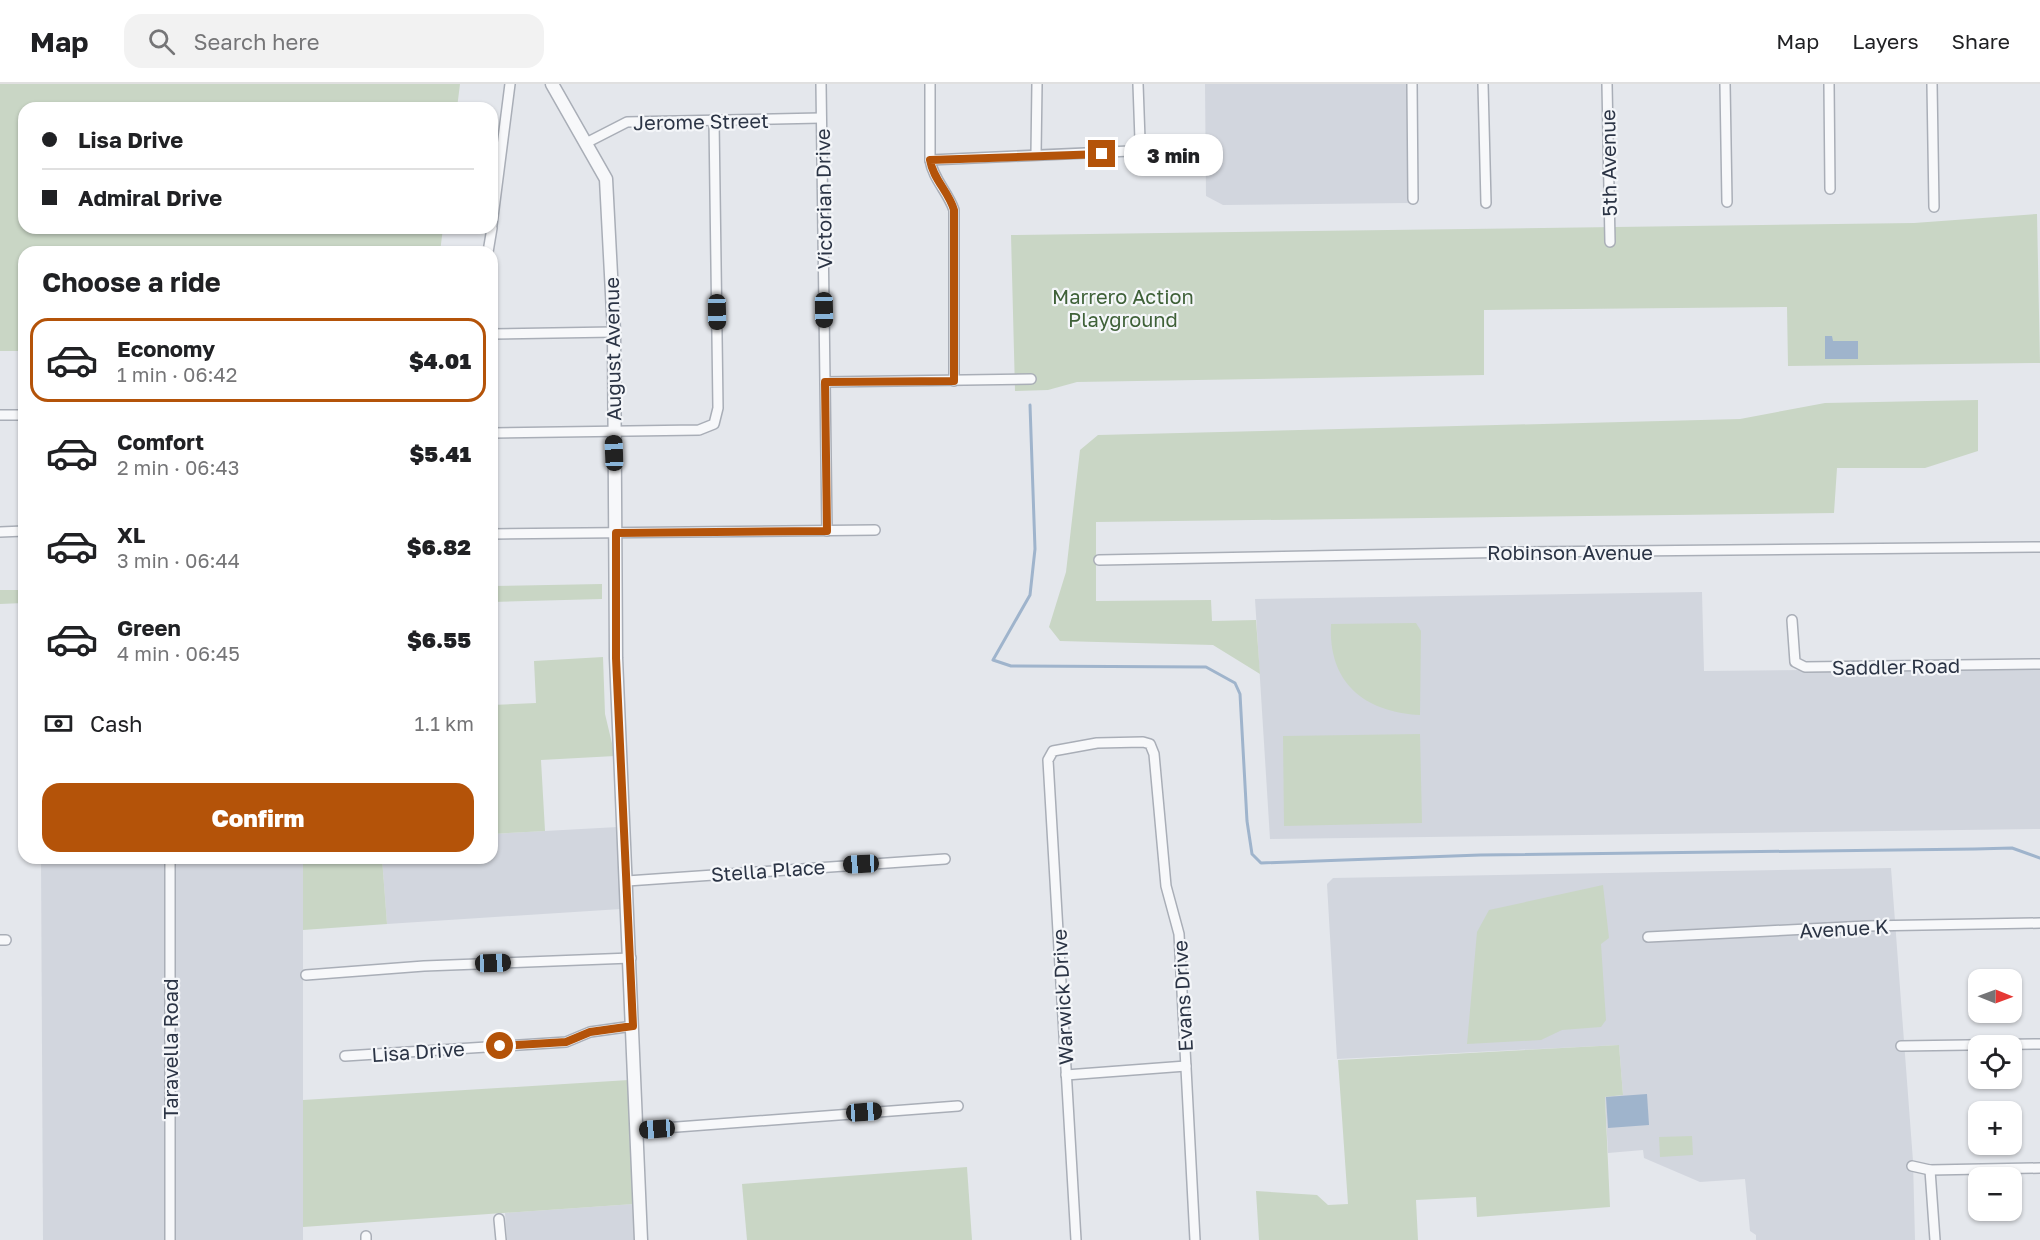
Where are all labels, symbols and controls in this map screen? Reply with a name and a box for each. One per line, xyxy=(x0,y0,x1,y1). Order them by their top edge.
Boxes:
search box xyxy=(124,14,544,68)
text: Map xyxy=(30,25,88,58)
icon: search xyxy=(145,25,178,58)
text: Search here xyxy=(193,28,319,55)
text: Map xyxy=(1776,28,1819,54)
text: Layers xyxy=(1852,28,1919,54)
text: Share xyxy=(1952,28,2010,54)
street label: Jerome Street xyxy=(633,108,769,134)
street label: 5th Avenue xyxy=(1595,109,1621,217)
text: Lisa Drive xyxy=(78,126,183,153)
street label: Victorian Drive xyxy=(810,128,836,270)
callout: 3 min xyxy=(1123,133,1222,175)
route end xyxy=(1088,140,1115,167)
text: 3 min xyxy=(1147,143,1200,167)
text: Admiral Drive xyxy=(78,184,222,211)
text: Choose a ride xyxy=(42,266,221,298)
street label: August Avenue xyxy=(599,277,625,421)
park label: Marrero Action Playground xyxy=(1052,284,1194,331)
car xyxy=(815,292,833,328)
car xyxy=(708,294,726,330)
icon: car xyxy=(45,333,99,387)
text: Economy xyxy=(117,335,215,362)
text: $4.01 xyxy=(409,347,471,374)
text: 1 min · 06:42 xyxy=(117,362,237,386)
icon: car xyxy=(45,426,99,480)
text: Comfort xyxy=(117,428,204,455)
car xyxy=(604,435,624,471)
text: $5.41 xyxy=(410,440,471,467)
text: 2 min · 06:43 xyxy=(117,455,239,479)
icon: car xyxy=(45,519,99,573)
text: XL xyxy=(117,521,145,548)
text: $6.82 xyxy=(407,533,471,560)
street label: Robinson Avenue xyxy=(1487,540,1653,564)
text: 3 min · 06:44 xyxy=(117,548,240,572)
icon: car xyxy=(45,612,99,666)
text: Green xyxy=(117,614,181,641)
text: $6.55 xyxy=(407,626,471,653)
text: 4 min · 06:45 xyxy=(117,641,240,665)
street label: Saddler Road xyxy=(1832,653,1960,679)
icon: cash xyxy=(42,707,75,740)
text: Cash xyxy=(90,710,143,737)
text: 1.1 km xyxy=(415,711,474,735)
button: Confirm xyxy=(42,783,474,852)
street label: Stella Place xyxy=(710,854,826,886)
car xyxy=(843,854,879,874)
street label: Avenue K xyxy=(1799,914,1889,942)
street label: Warwick Drive xyxy=(1046,928,1078,1066)
street label: Evans Drive xyxy=(1167,940,1197,1052)
car xyxy=(475,953,511,973)
north arrow xyxy=(1968,969,2022,1023)
map controls xyxy=(1968,969,2022,1221)
street label: Taravella Road xyxy=(158,979,182,1119)
route start xyxy=(486,1032,513,1059)
button: locate xyxy=(1968,1035,2022,1089)
street label: Lisa Drive xyxy=(371,1036,465,1066)
button: + xyxy=(1968,1101,2022,1155)
car xyxy=(845,1102,883,1122)
car xyxy=(638,1119,676,1139)
button: − xyxy=(1968,1167,2022,1221)

